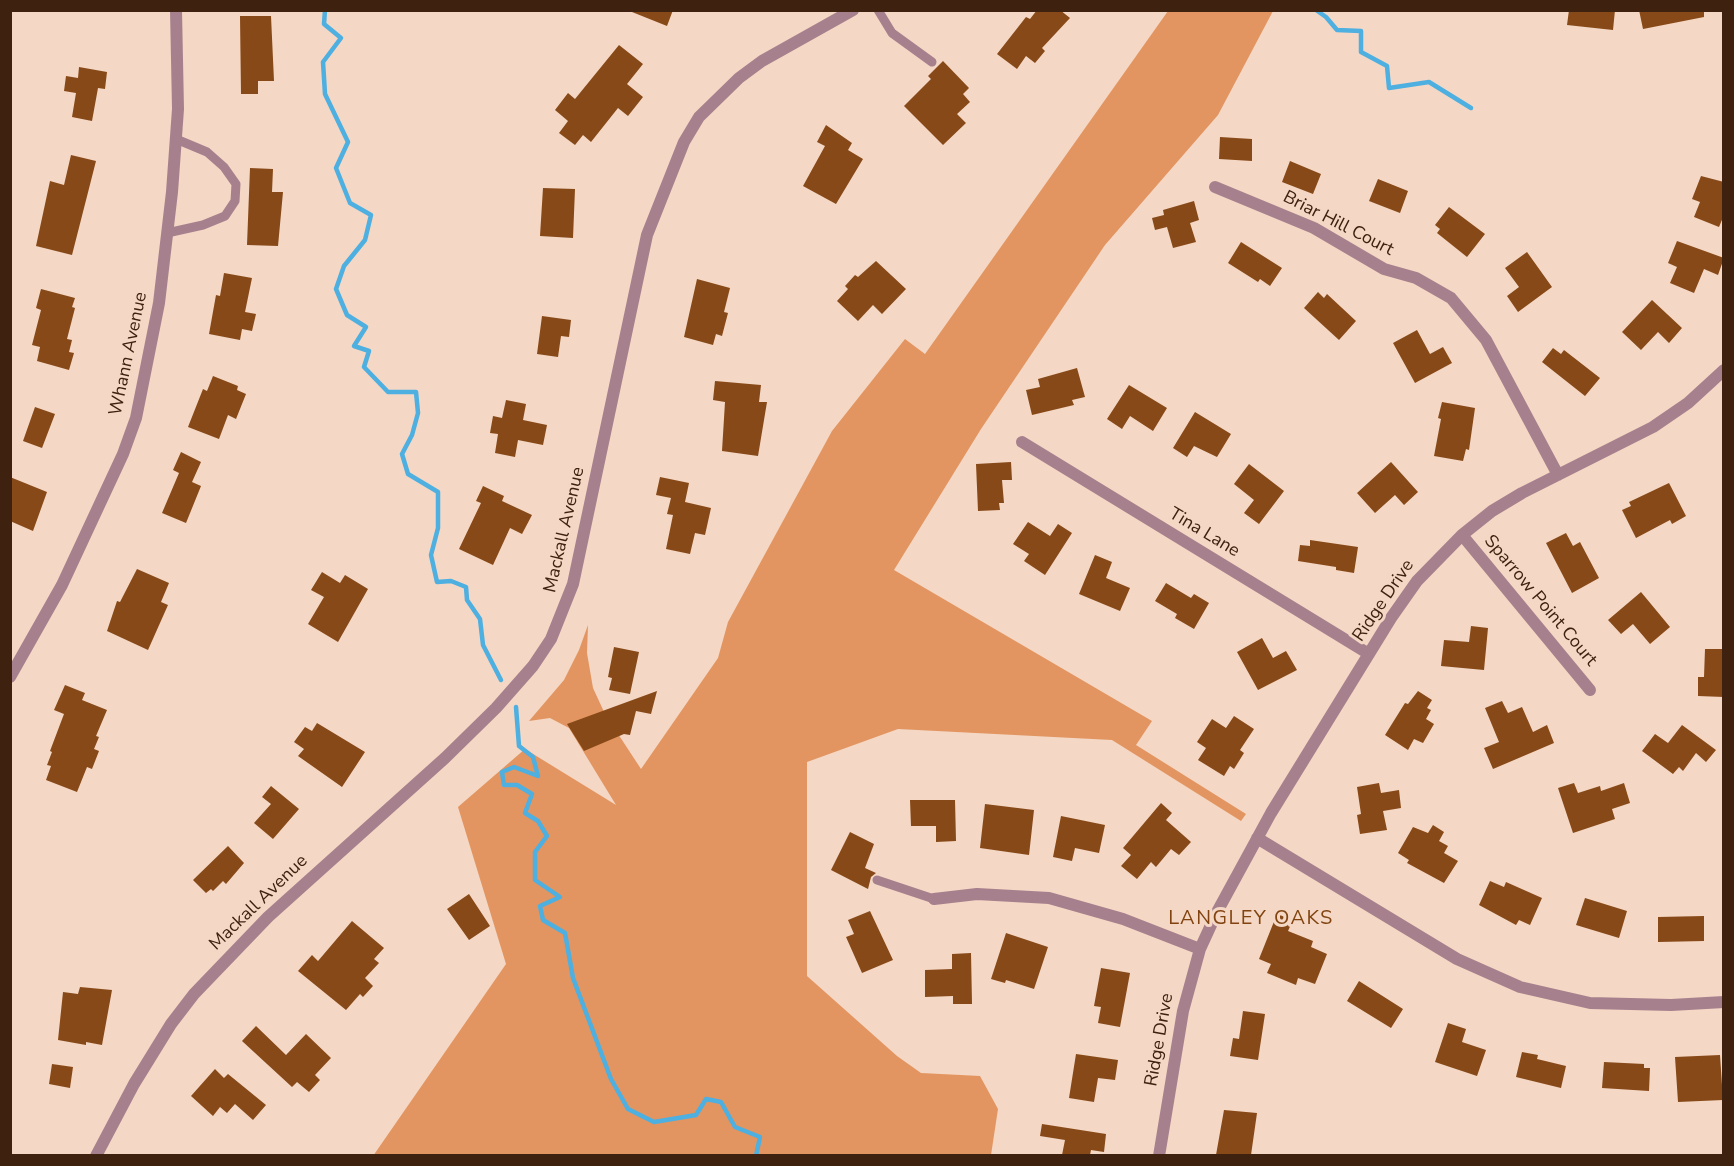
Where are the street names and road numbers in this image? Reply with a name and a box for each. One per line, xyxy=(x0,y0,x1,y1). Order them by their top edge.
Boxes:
street label: Briar Hill Court xyxy=(1279,187,1397,261)
street label: Whann Avenue xyxy=(105,290,153,418)
street label: Mackall Avenue xyxy=(540,465,590,595)
street label: Tina Lane xyxy=(1165,504,1243,562)
street label: Sparrow Point Court xyxy=(1479,531,1601,671)
street label: Ridge Drive xyxy=(1349,556,1419,646)
street label: Mackall Avenue xyxy=(205,851,313,955)
street label: Ridge Drive xyxy=(1141,992,1179,1088)

